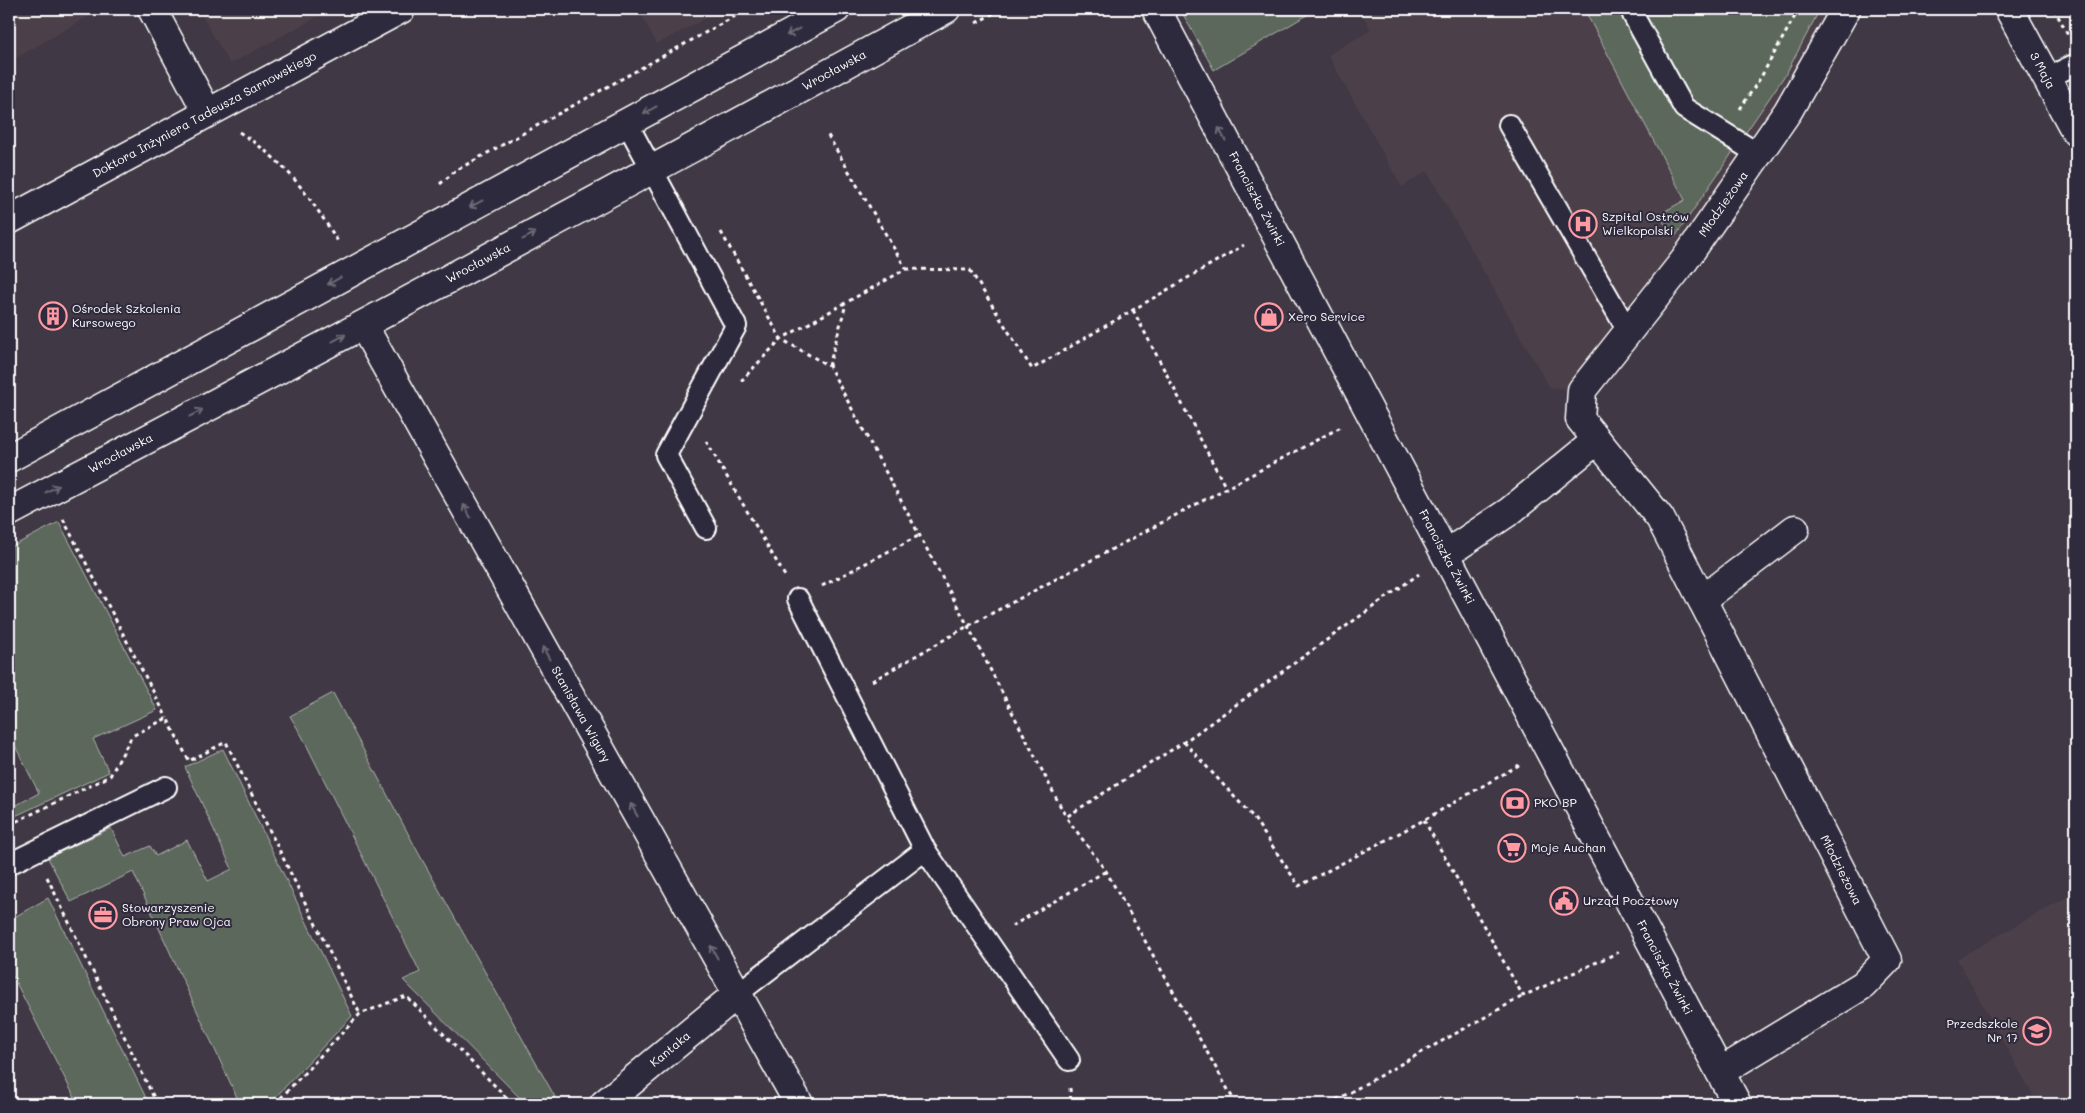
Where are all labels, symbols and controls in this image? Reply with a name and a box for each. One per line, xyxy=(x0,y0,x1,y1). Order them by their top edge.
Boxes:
one-way arrow xyxy=(785,27,800,37)
street label: Wrocławska xyxy=(799,45,869,94)
street label: Doktora Inżyniera Tadeusza Sarnowskiego xyxy=(89,47,319,181)
street label: 3 Maja xyxy=(2027,49,2060,91)
one-way arrow xyxy=(643,105,658,115)
one-way arrow xyxy=(1217,127,1227,142)
street label: Franciszka Żwirki xyxy=(1226,148,1289,249)
street label: Młodzieżowa xyxy=(1694,168,1751,239)
one-way arrow xyxy=(470,199,484,209)
place label: Szpital Ostrów Wielkopolski xyxy=(1602,208,1689,238)
hospital icon: Szpital Ostrów Wielkopolski xyxy=(1568,209,1598,239)
one-way arrow xyxy=(521,231,536,240)
street label: Wrocławska xyxy=(443,239,513,286)
one-way arrow xyxy=(326,276,341,286)
place label: Ośrodek Szkolenia Kursowego xyxy=(72,300,181,330)
building icon: Ośrodek Szkolenia Kursowego xyxy=(38,301,68,331)
shop icon: Xero Service xyxy=(1254,302,1284,332)
place label: Xero Service xyxy=(1288,308,1365,324)
one-way arrow xyxy=(332,333,347,343)
one-way arrow xyxy=(188,408,202,418)
street label: Wrocławska xyxy=(85,429,155,476)
one-way arrow xyxy=(44,484,59,493)
one-way arrow xyxy=(462,504,471,519)
street label: Franciszka Żwirki xyxy=(1416,506,1479,606)
one-way arrow xyxy=(541,646,551,661)
street label: Stanisława Wigury xyxy=(548,663,615,765)
bank icon: PKO BP xyxy=(1500,788,1530,818)
place label: PKO BP xyxy=(1534,794,1577,810)
one-way arrow xyxy=(629,803,639,818)
street label: Młodzieżowa xyxy=(1817,832,1866,907)
supermarket icon: Moje Auchan xyxy=(1497,833,1527,863)
place label: Moje Auchan xyxy=(1531,839,1606,855)
public building icon: Urząd Pocztowy xyxy=(1549,886,1579,916)
place label: Urząd Pocztowy xyxy=(1583,892,1679,908)
place label: Stowarzyszenie Obrony Praw Ojca xyxy=(122,899,231,929)
office icon: Stowarzyszenie Obrony Praw Ojca xyxy=(88,900,118,930)
street label: Franciszka Żwirki xyxy=(1634,917,1697,1017)
one-way arrow xyxy=(708,945,718,959)
place label: Przedszkole Nr 17 xyxy=(1947,1015,2018,1045)
school or university icon: Przedszkole Nr 17 xyxy=(2022,1016,2052,1046)
street label: Kantaka xyxy=(646,1027,693,1070)

